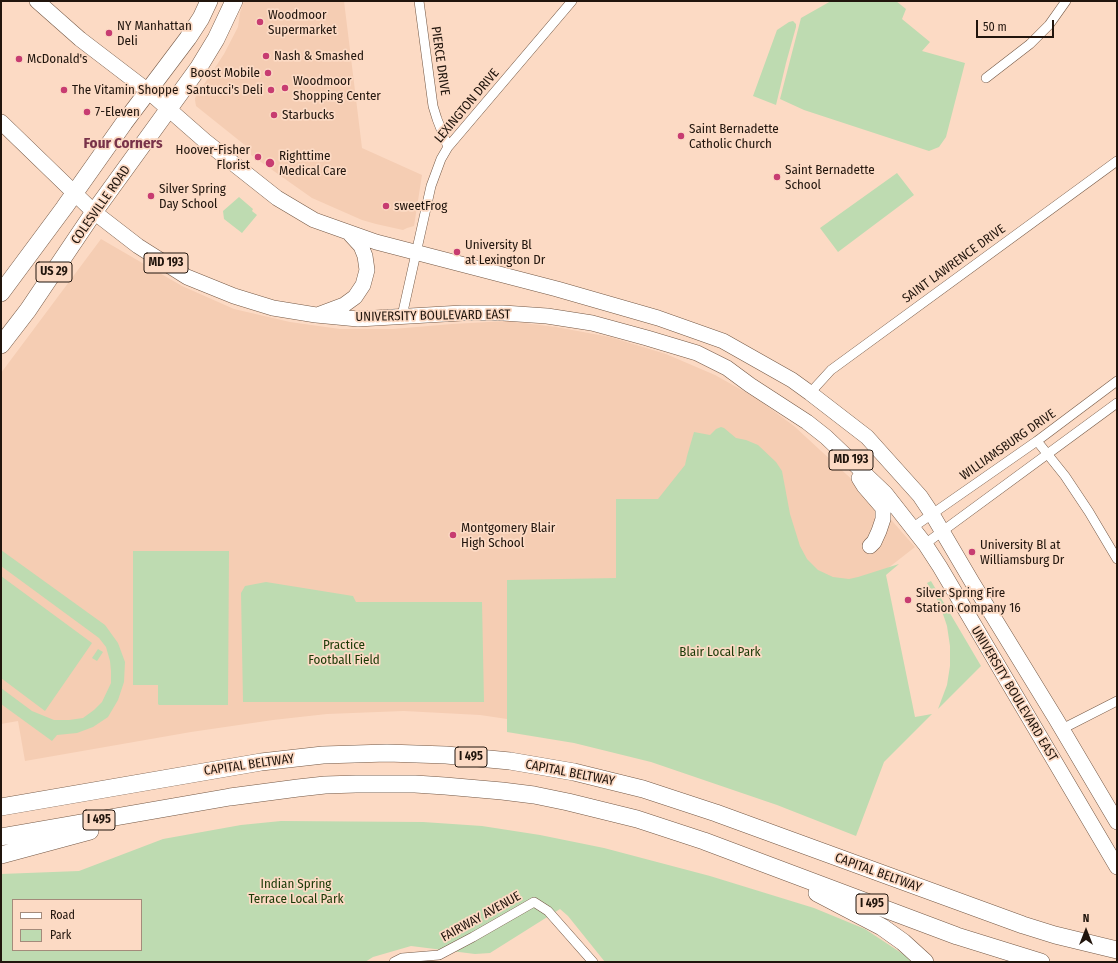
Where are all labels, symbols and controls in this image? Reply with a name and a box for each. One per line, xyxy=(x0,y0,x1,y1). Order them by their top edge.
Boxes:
place label: Woodmoor Supermarket xyxy=(268,7,337,38)
scale bar xyxy=(978,12,1056,38)
marker: Woodmoor Supermarket xyxy=(255,17,265,27)
place label: NY Manhattan Deli xyxy=(117,18,192,49)
text: 50 m xyxy=(983,20,1007,34)
street label: PIERCE DRIVE xyxy=(427,25,453,97)
marker: NY Manhattan Deli xyxy=(104,28,114,38)
place label: Nash & Smashed xyxy=(274,48,364,64)
place label: McDonald's xyxy=(27,51,88,67)
marker: Nash & Smashed xyxy=(261,51,271,61)
marker: McDonald's xyxy=(14,54,24,64)
place label: Boost Mobile xyxy=(190,65,260,81)
street label: LEXINGTON DRIVE xyxy=(431,66,503,146)
marker: Boost Mobile xyxy=(263,68,273,78)
place label: Woodmoor Shopping Center xyxy=(293,73,381,104)
place label: The Vitamin Shoppe xyxy=(72,82,178,98)
place label: Santucci's Deli xyxy=(186,82,263,98)
marker: Woodmoor Shopping Center xyxy=(280,83,290,93)
marker: The Vitamin Shoppe xyxy=(59,85,69,95)
marker: Santucci's Deli xyxy=(266,85,276,95)
place label: 7-Eleven xyxy=(95,104,140,120)
marker: 7-Eleven xyxy=(82,107,92,117)
place label: Starbucks xyxy=(282,107,334,123)
marker: Starbucks xyxy=(269,110,279,120)
place label: Saint Bernadette Catholic Church xyxy=(689,121,779,152)
marker: Saint Bernadette Catholic Church xyxy=(676,131,686,141)
district label: Four Corners xyxy=(84,135,162,153)
place label: Hoover-Fisher Florist xyxy=(176,142,250,173)
place label: Righttime Medical Care xyxy=(279,148,347,179)
marker: Hoover-Fisher Florist xyxy=(253,152,263,162)
marker: Righttime Medical Care xyxy=(264,157,276,169)
place label: Saint Bernadette School xyxy=(785,162,875,193)
street label: COLESVILLE ROAD xyxy=(68,163,134,247)
marker: Saint Bernadette School xyxy=(772,172,782,182)
place label: Silver Spring Day School xyxy=(159,181,226,212)
marker: Silver Spring Day School xyxy=(146,191,156,201)
place label: sweetFrog xyxy=(394,198,447,214)
marker: sweetFrog xyxy=(381,201,391,211)
street label: SAINT LAWRENCE DRIVE xyxy=(899,221,1009,307)
place label: University Bl at Lexington Dr xyxy=(465,237,545,268)
marker: University Bl at Lexington Dr xyxy=(452,247,462,257)
road number: MD 193 xyxy=(144,253,188,273)
road number: US 29 xyxy=(36,262,72,282)
street label: UNIVERSITY BOULEVARD EAST xyxy=(355,307,511,325)
street label: WILLIAMSBURG DRIVE xyxy=(957,406,1059,484)
road number: MD 193 xyxy=(829,450,873,470)
place label: Montgomery Blair High School xyxy=(461,520,555,551)
marker: Montgomery Blair High School xyxy=(448,530,458,540)
place label: University Bl at Williamsburg Dr xyxy=(980,537,1064,568)
marker: University Bl at Williamsburg Dr xyxy=(967,547,977,557)
place label: Silver Spring Fire Station Company 16 xyxy=(916,585,1021,616)
marker: Silver Spring Fire Station Company 16 xyxy=(903,595,913,605)
street label: UNIVERSITY BOULEVARD EAST xyxy=(967,624,1061,764)
park label: Practice Football Field xyxy=(308,637,380,668)
park label: Blair Local Park xyxy=(679,644,761,660)
road number: I 495 xyxy=(455,747,487,767)
street label: CAPITAL BELTWAY xyxy=(203,751,295,779)
street label: CAPITAL BELTWAY xyxy=(524,757,616,789)
road number: I 495 xyxy=(83,810,115,830)
street label: CAPITAL BELTWAY xyxy=(833,850,923,896)
park label: Indian Spring Terrace Local Park xyxy=(248,876,344,907)
street label: FAIRWAY AVENUE xyxy=(438,889,524,945)
road number: I 495 xyxy=(856,894,888,914)
legend xyxy=(12,899,142,951)
text: Road xyxy=(50,908,75,922)
north arrow xyxy=(1066,911,1106,951)
text: N xyxy=(1083,912,1089,925)
text: Park xyxy=(50,928,71,942)

